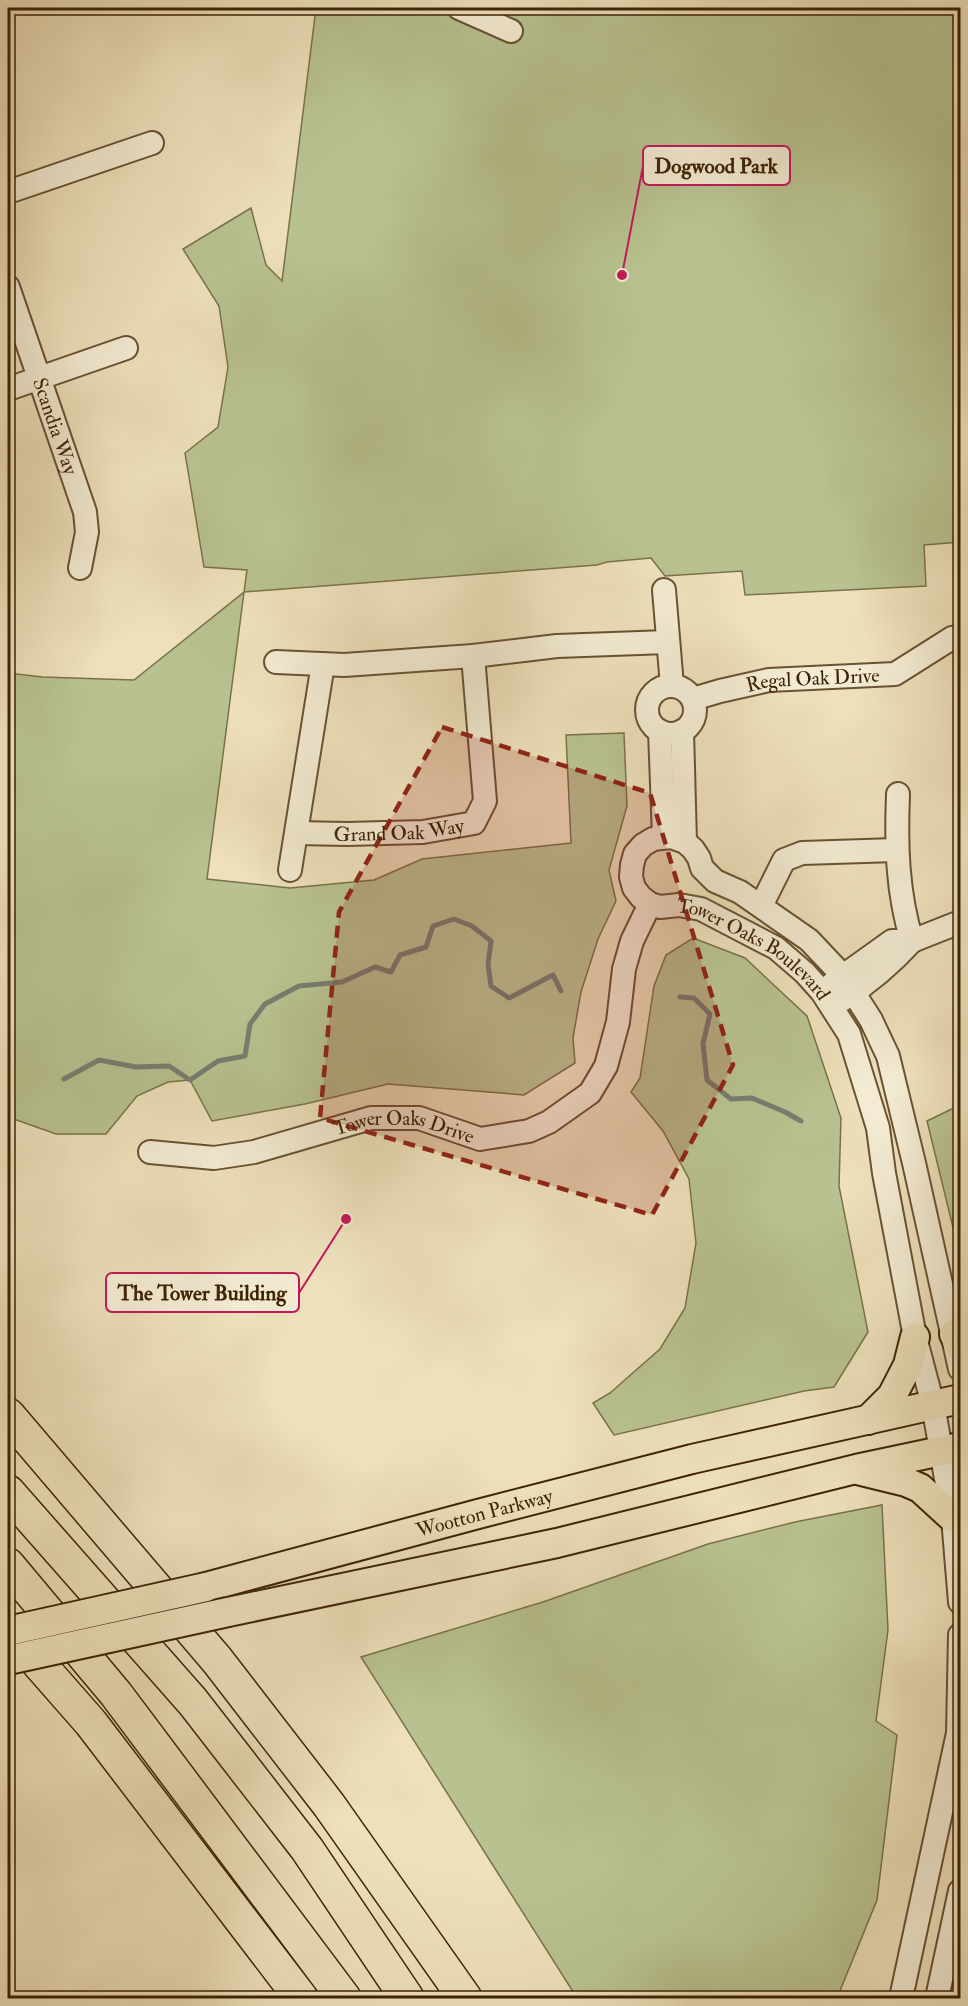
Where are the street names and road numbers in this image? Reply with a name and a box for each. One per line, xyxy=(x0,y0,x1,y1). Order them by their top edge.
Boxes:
street label: Scandia Way xyxy=(27,374,84,479)
street label: Regal Oak Drive xyxy=(743,662,880,697)
street label: Grand Oak Way xyxy=(333,812,467,847)
street label: Tower Oaks Boulevard xyxy=(675,892,836,1005)
street label: Tower Oaks Drive xyxy=(330,1105,478,1149)
street label: Wootton Parkway xyxy=(412,1483,556,1543)

